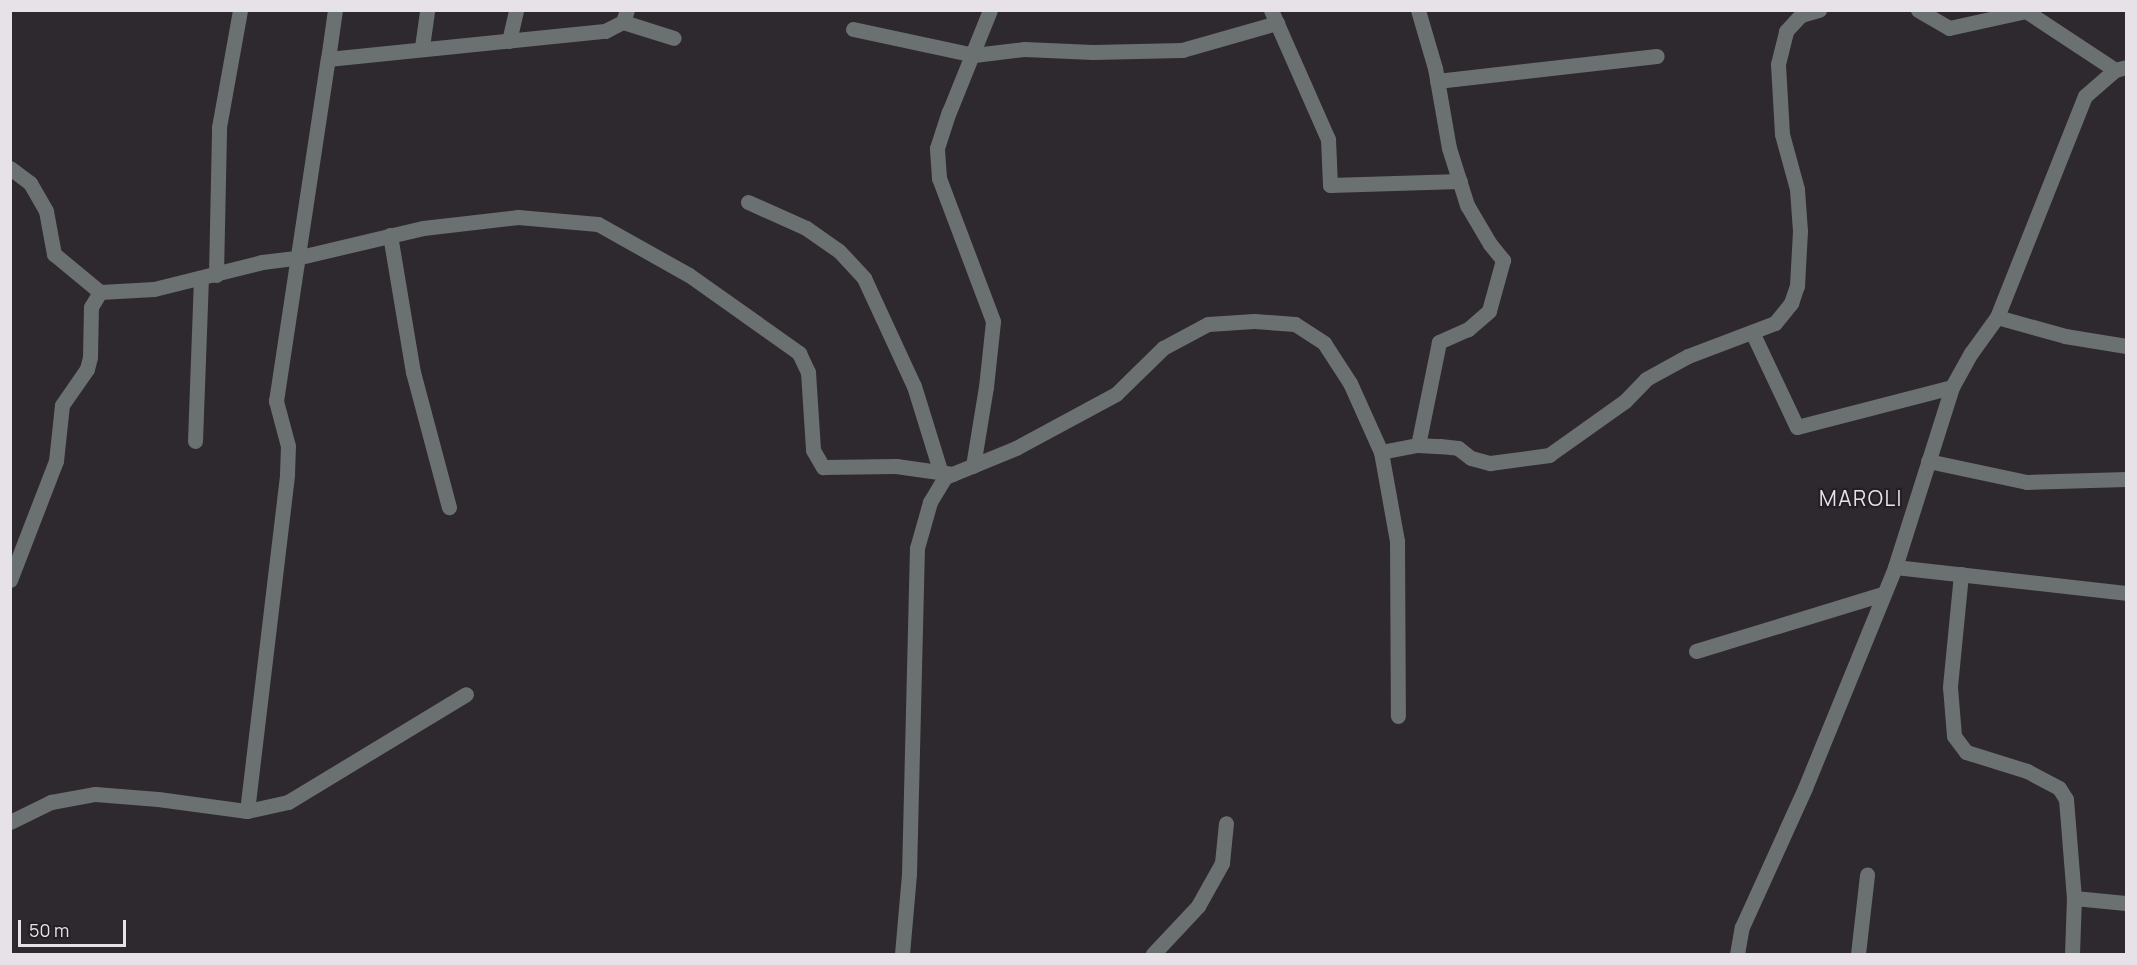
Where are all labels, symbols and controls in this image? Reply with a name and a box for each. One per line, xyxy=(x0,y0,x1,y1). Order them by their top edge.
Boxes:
district label: MAROLI xyxy=(1819,485,1903,511)
scale bar xyxy=(21,908,129,946)
text: 50 m xyxy=(29,918,69,942)

